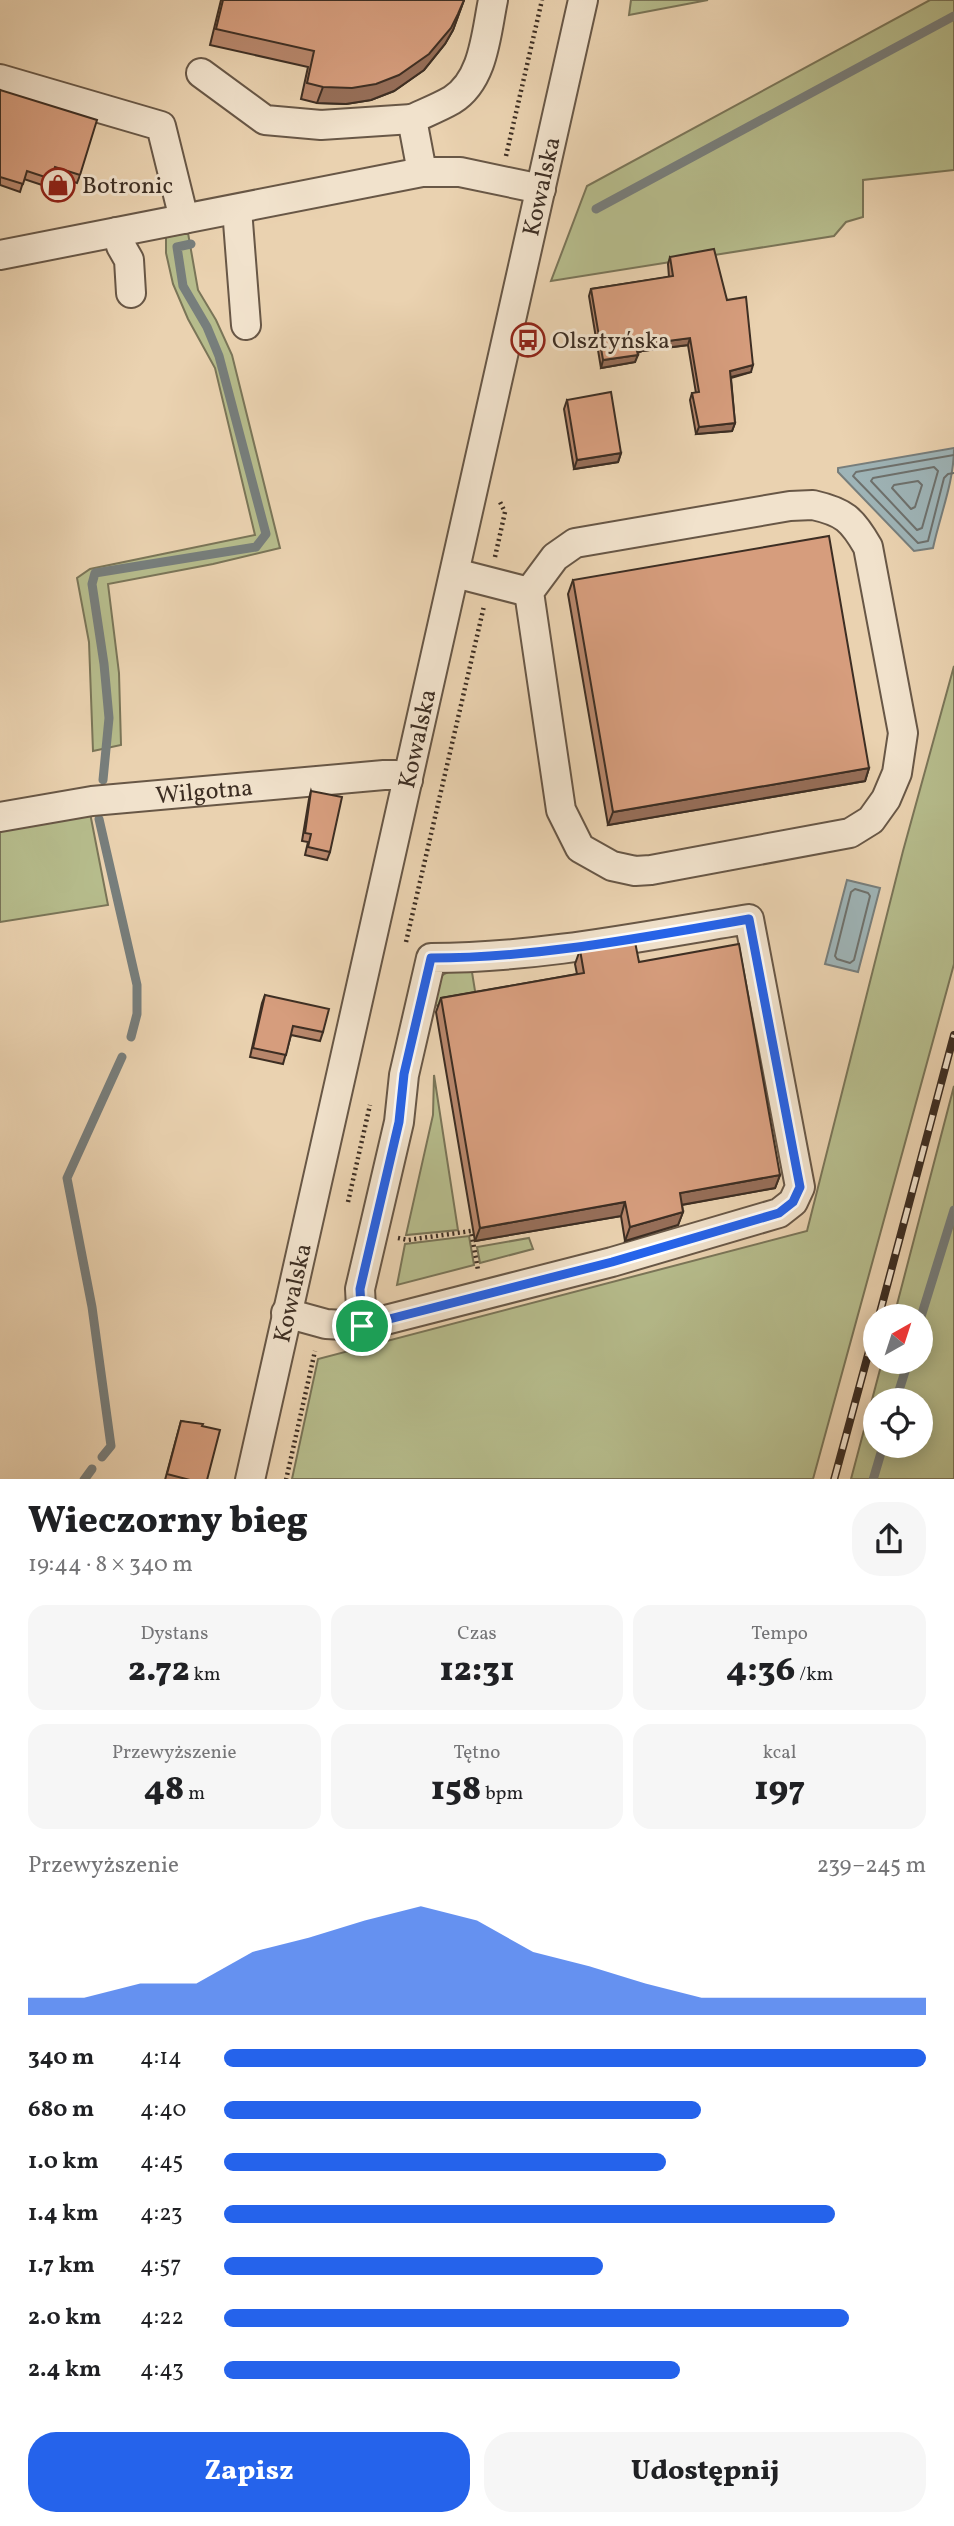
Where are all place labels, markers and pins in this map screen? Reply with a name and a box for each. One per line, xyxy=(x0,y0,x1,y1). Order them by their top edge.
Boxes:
shop icon: Botronic xyxy=(39,166,77,204)
place label: Botronic xyxy=(82,170,173,204)
bus stop icon: Olsztyńska xyxy=(509,321,547,359)
place label: Olsztyńska xyxy=(552,325,670,359)
pin xyxy=(332,1296,392,1356)

